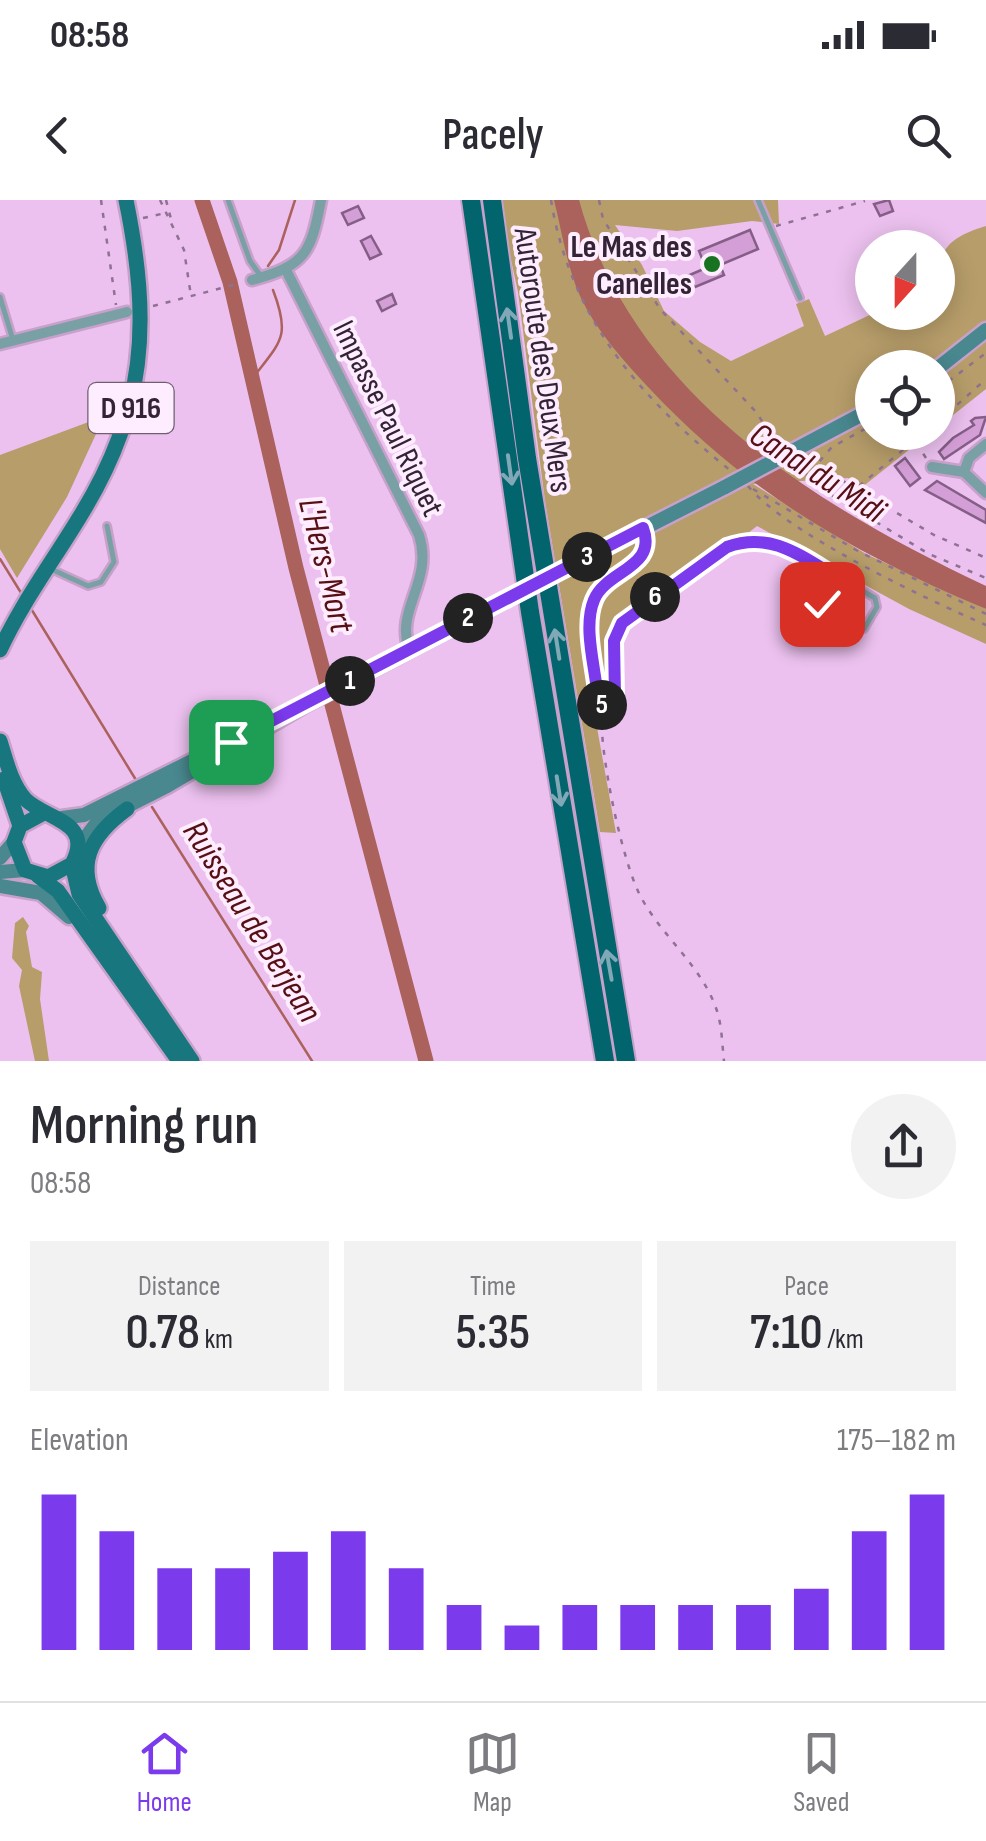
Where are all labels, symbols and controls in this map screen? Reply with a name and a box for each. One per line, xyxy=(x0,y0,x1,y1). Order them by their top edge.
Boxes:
text: 08:58 xyxy=(50,13,129,58)
icon: back xyxy=(30,108,85,163)
text: Pacely xyxy=(442,108,544,163)
icon: search xyxy=(901,108,956,163)
street label: Autoroute des Deux Mers xyxy=(505,225,580,495)
place label: Le Mas des Canelles xyxy=(570,228,692,304)
north arrow xyxy=(855,230,955,330)
map controls xyxy=(855,230,955,450)
marker: Le Mas des Canelles xyxy=(701,253,723,275)
one-way arrow xyxy=(499,307,517,339)
street label: Impasse Paul Riquet xyxy=(323,314,452,523)
button: locate xyxy=(855,350,955,450)
road number: D 916 xyxy=(88,383,174,433)
water label: Canal du Midi xyxy=(741,414,894,534)
one-way arrow xyxy=(501,453,519,485)
water label: L'Hers-Mort xyxy=(288,494,363,638)
pin: 3 xyxy=(562,532,612,582)
text: 3 xyxy=(581,540,593,573)
pin xyxy=(780,562,865,647)
pin: 6 xyxy=(630,572,680,622)
icon: check xyxy=(795,577,850,632)
text: 6 xyxy=(648,580,662,613)
pin: 2 xyxy=(443,593,493,643)
text: 2 xyxy=(462,601,474,634)
one-way arrow xyxy=(547,628,565,661)
pin: 1 xyxy=(325,656,375,706)
text: 1 xyxy=(345,664,355,697)
pin: 5 xyxy=(577,680,627,730)
text: 5 xyxy=(596,688,608,721)
pin xyxy=(189,700,274,785)
icon: arrive xyxy=(204,715,259,770)
one-way arrow xyxy=(551,774,569,807)
water label: Ruisseau de Berjean xyxy=(173,813,331,1030)
one-way arrow xyxy=(599,949,618,982)
text: Morning run xyxy=(30,1093,258,1160)
button: share xyxy=(851,1094,956,1199)
text: 08:58 xyxy=(30,1164,91,1203)
text: Distance xyxy=(138,1270,221,1303)
text: Time xyxy=(470,1270,516,1303)
text: Pace xyxy=(784,1270,829,1303)
text: 0.78 xyxy=(126,1303,200,1363)
text: 5:35 xyxy=(456,1303,530,1363)
text: 7:10 xyxy=(750,1303,823,1363)
text: km xyxy=(200,1323,233,1356)
text: /km xyxy=(823,1323,864,1356)
text: Elevation xyxy=(30,1421,129,1460)
text: 175–182 m xyxy=(837,1421,956,1460)
tab: Home xyxy=(137,1726,192,1819)
tab: Map xyxy=(465,1726,520,1819)
tab: Saved xyxy=(793,1726,849,1819)

